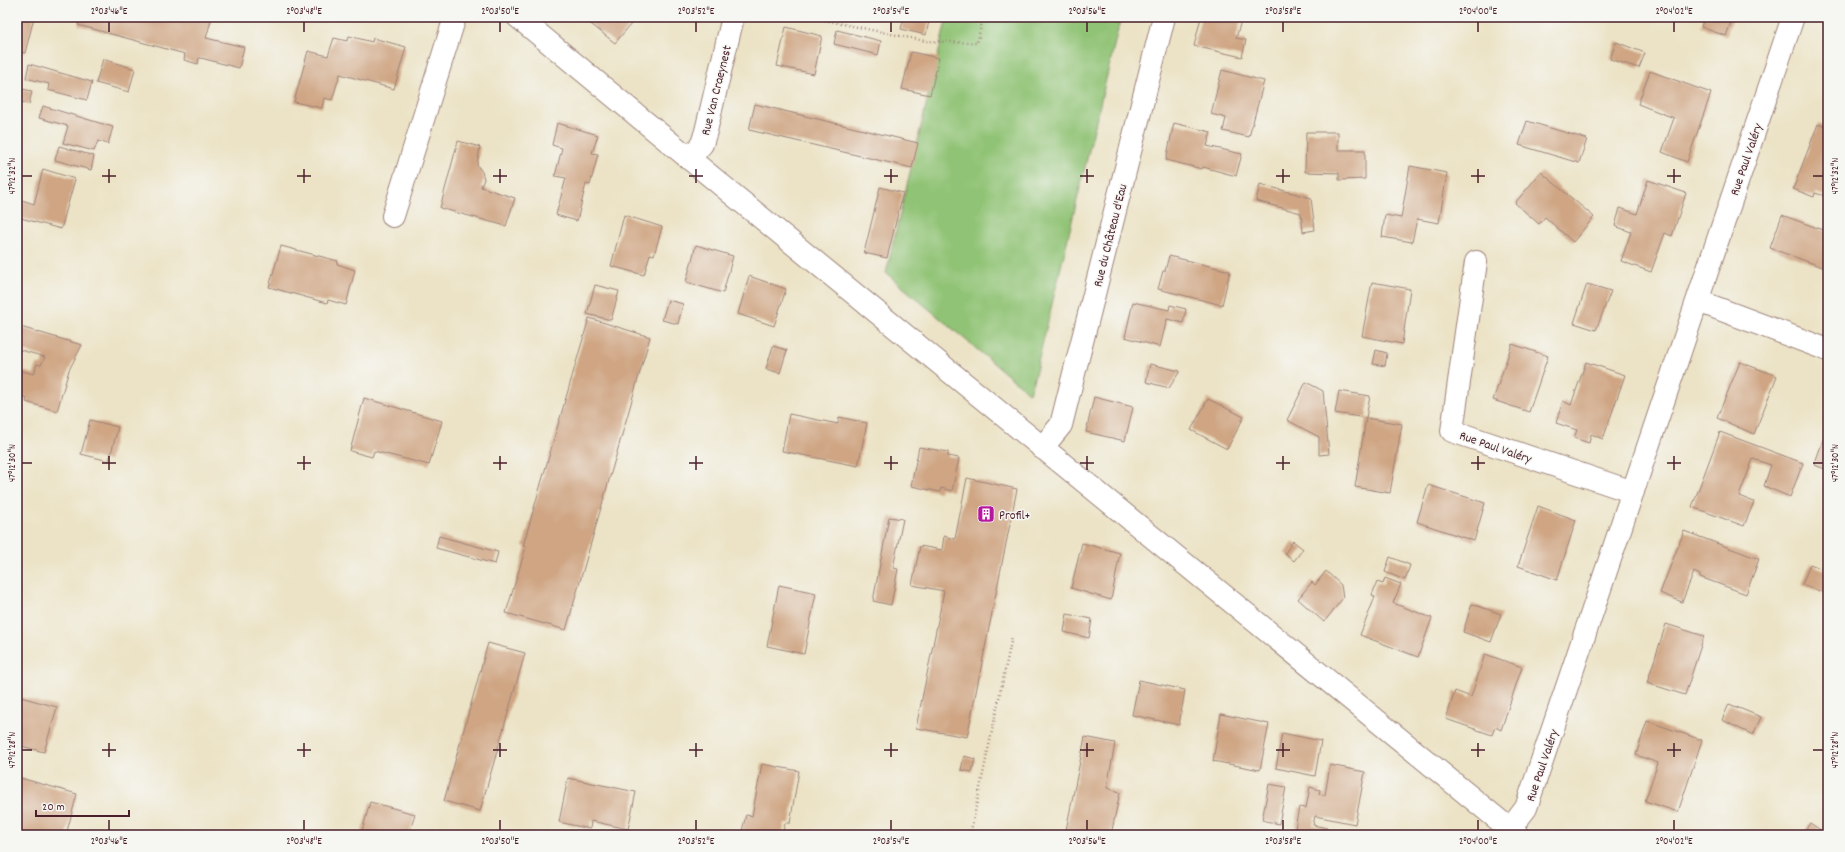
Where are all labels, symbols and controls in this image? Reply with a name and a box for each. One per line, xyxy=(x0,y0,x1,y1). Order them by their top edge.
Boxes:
text: 2°03'46"E xyxy=(91,5,128,19)
text: 2°03'48"E xyxy=(286,5,322,19)
text: 2°03'50"E xyxy=(481,5,519,19)
text: 2°03'52"E xyxy=(678,5,715,19)
text: 2°03'54"E xyxy=(873,5,910,19)
text: 2°03'56"E xyxy=(1068,5,1106,19)
text: 2°03'58"E xyxy=(1265,5,1302,19)
text: 2°04'00"E xyxy=(1459,5,1498,19)
text: 2°04'02"E xyxy=(1655,5,1693,19)
street label: Rue Van Craeynest xyxy=(697,43,738,138)
street label: Rue Paul Valéry xyxy=(1726,120,1769,199)
text: 47°12'32"N xyxy=(6,157,20,195)
text: 47°12'32"N xyxy=(1829,157,1843,195)
street label: Rue du Château d'Eau xyxy=(1089,182,1133,289)
street label: Rue Paul Valéry xyxy=(1456,427,1535,470)
text: 47°12'30"N xyxy=(6,444,20,482)
text: 47°12'30"N xyxy=(1829,444,1843,482)
building icon: Profil+ xyxy=(976,504,996,524)
place label: Profil+ xyxy=(999,507,1030,526)
street label: Rue Paul Valéry xyxy=(1522,726,1565,805)
text: 47°12'28"N xyxy=(6,732,20,768)
text: 47°12'28"N xyxy=(1829,732,1843,768)
scale bar xyxy=(36,792,129,818)
text: 20 m xyxy=(42,799,65,816)
text: 2°03'46"E xyxy=(91,835,128,849)
text: 2°03'48"E xyxy=(286,835,322,849)
text: 2°03'50"E xyxy=(481,835,519,849)
text: 2°03'52"E xyxy=(678,835,715,849)
text: 2°03'54"E xyxy=(873,835,910,849)
text: 2°03'56"E xyxy=(1068,835,1106,849)
text: 2°03'58"E xyxy=(1265,835,1302,849)
text: 2°04'00"E xyxy=(1459,835,1498,849)
text: 2°04'02"E xyxy=(1655,835,1693,849)

